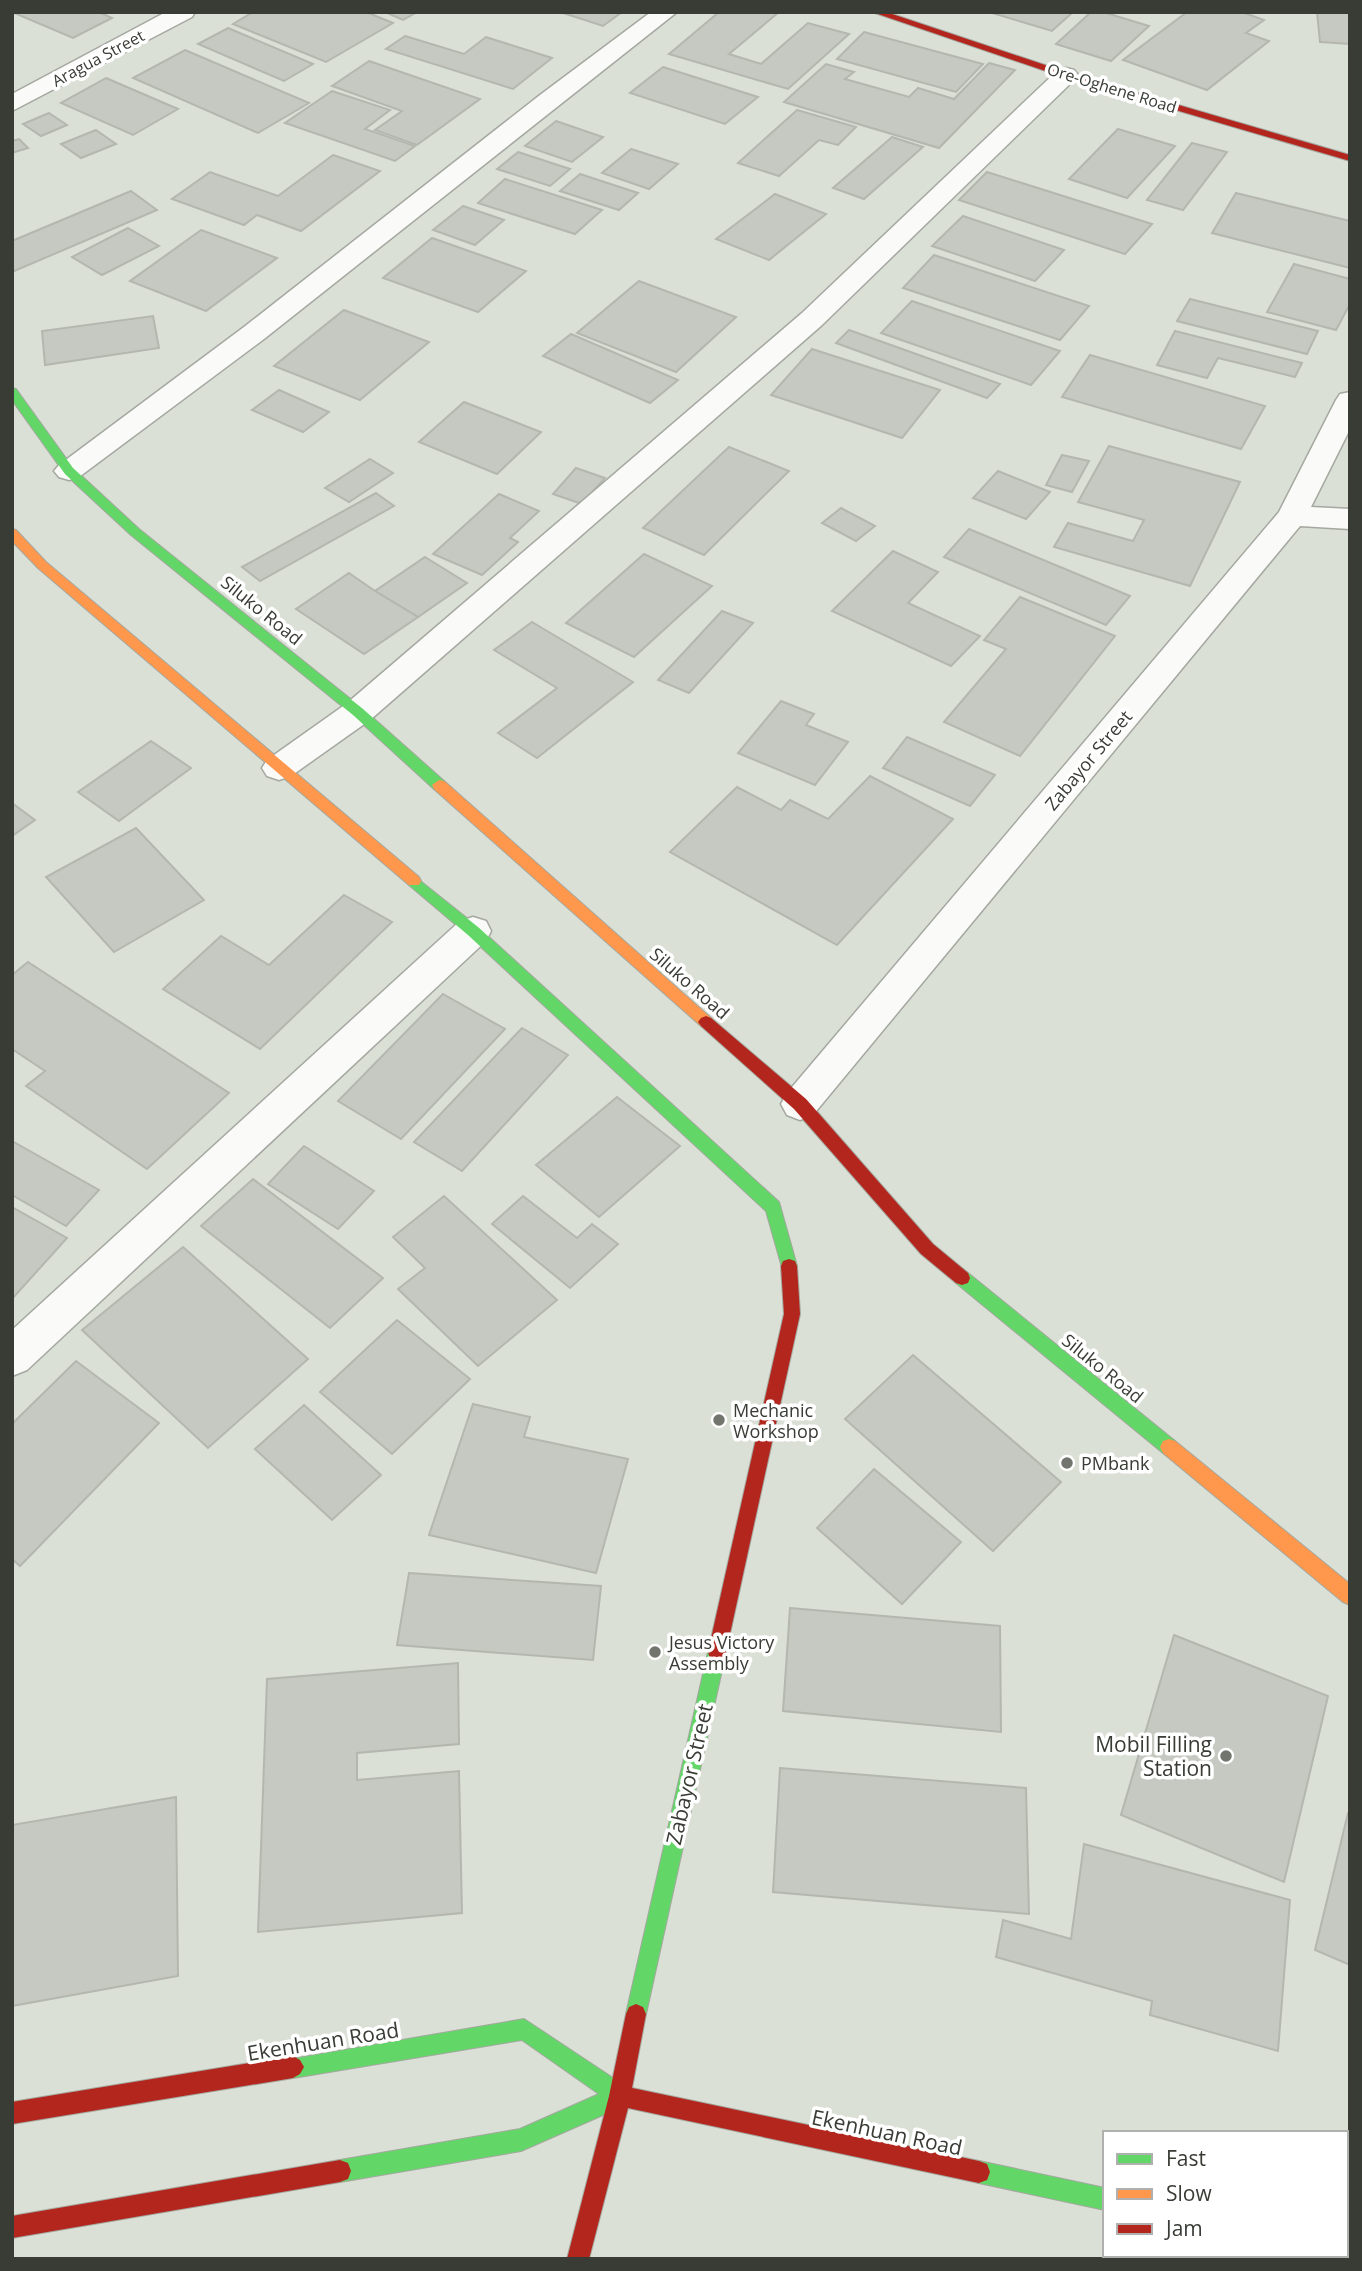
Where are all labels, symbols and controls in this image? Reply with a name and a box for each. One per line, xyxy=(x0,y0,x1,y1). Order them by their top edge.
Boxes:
street label: Aragua Street xyxy=(48,24,148,92)
street label: Ore-Oghene Road xyxy=(1045,58,1179,118)
street label: Siluko Road xyxy=(216,570,308,650)
street label: Zabayor Street xyxy=(1039,705,1137,815)
street label: Siluko Road xyxy=(645,942,735,1024)
street label: Siluko Road xyxy=(1057,1328,1149,1408)
place label: Mechanic Workshop xyxy=(733,1398,819,1443)
marker: Mechanic Workshop xyxy=(711,1412,727,1428)
place label: PMbank xyxy=(1081,1451,1150,1475)
marker: PMbank xyxy=(1059,1455,1075,1471)
place label: Jesus Victory Assembly xyxy=(667,1630,775,1675)
marker: Jesus Victory Assembly xyxy=(647,1644,663,1660)
street label: Zabayor Street xyxy=(659,1701,719,1847)
place label: Mobil Filling Station xyxy=(1095,1730,1212,1782)
marker: Mobil Filling Station xyxy=(1218,1748,1234,1764)
street label: Ekenhuan Road xyxy=(245,2015,401,2067)
street label: Ekenhuan Road xyxy=(809,2102,965,2162)
legend xyxy=(1103,2131,1348,2257)
text: Fast xyxy=(1166,2144,1206,2172)
text: Slow xyxy=(1166,2179,1212,2207)
text: Jam xyxy=(1164,2214,1203,2242)

